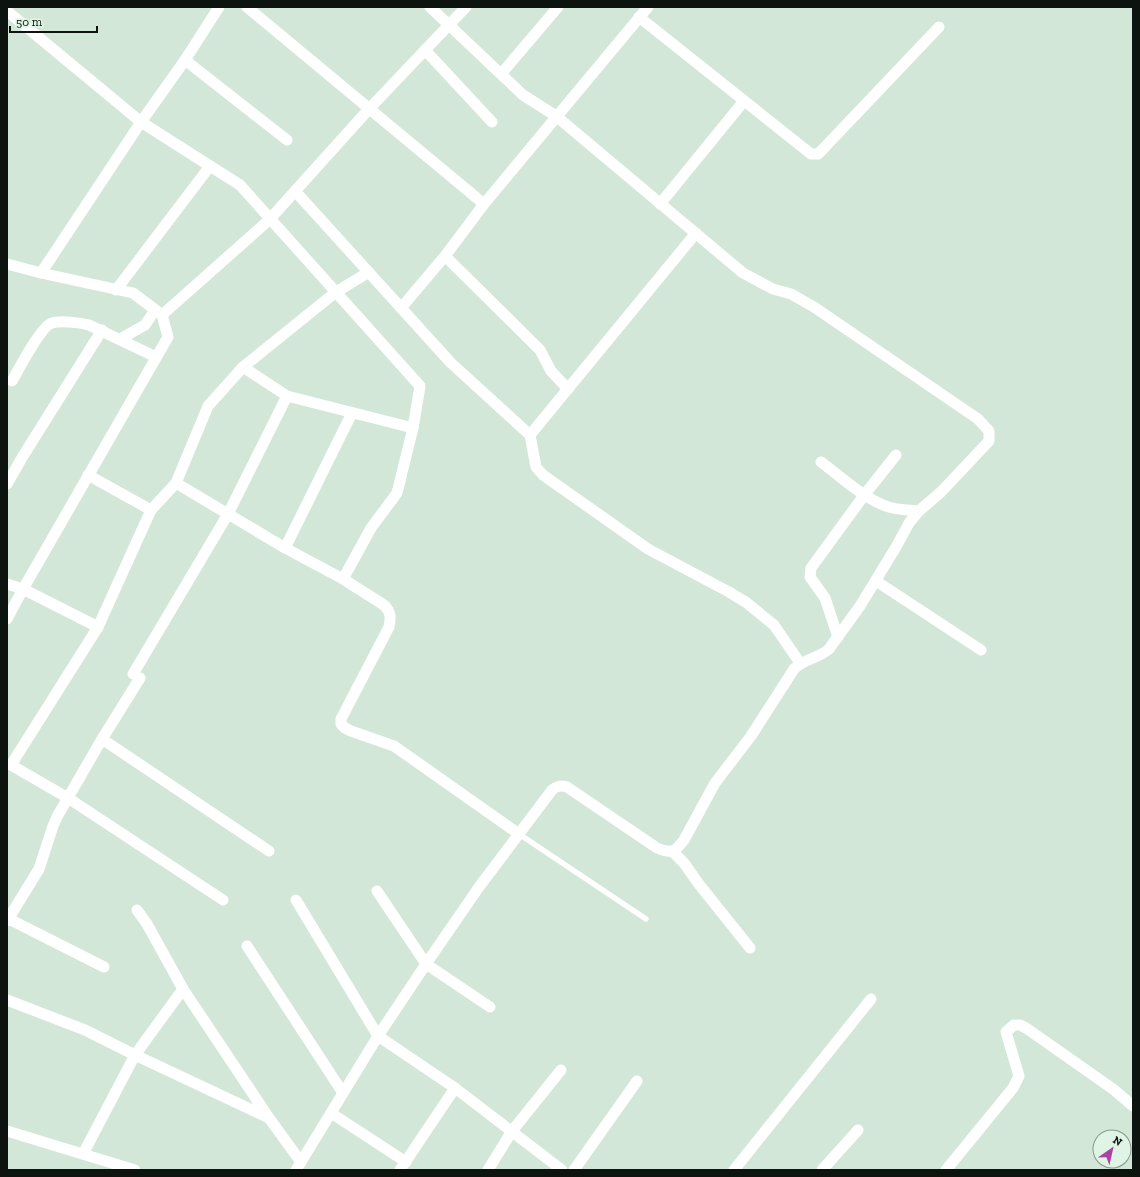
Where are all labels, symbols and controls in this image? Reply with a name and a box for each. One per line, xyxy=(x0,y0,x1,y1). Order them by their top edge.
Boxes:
scale bar xyxy=(10,8,97,34)
text: 50 m xyxy=(16,15,43,29)
north arrow xyxy=(1092,1129,1132,1169)
text: N xyxy=(1110,1133,1125,1149)

